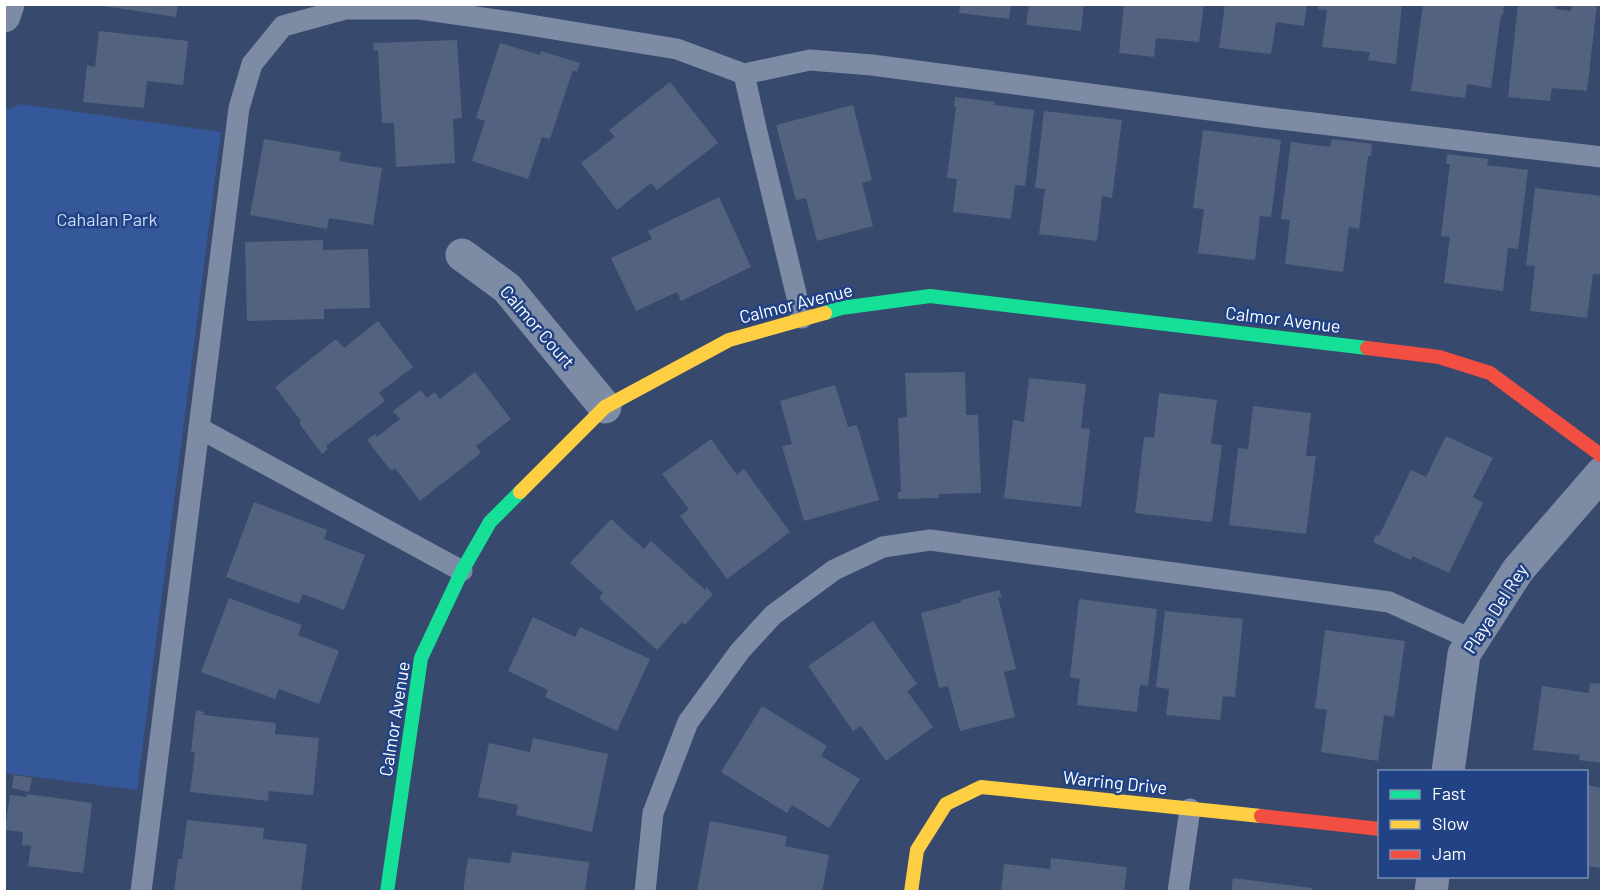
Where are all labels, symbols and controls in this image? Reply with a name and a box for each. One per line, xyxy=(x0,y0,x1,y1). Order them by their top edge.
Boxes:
park label: Cahalan Park xyxy=(57,208,157,230)
street label: Calmor Avenue xyxy=(737,278,855,328)
street label: Calmor Court xyxy=(496,280,580,372)
street label: Calmor Avenue xyxy=(1224,301,1342,337)
street label: Playa Del Rey xyxy=(1458,560,1532,657)
street label: Calmor Avenue xyxy=(374,660,414,778)
street label: Warring Drive xyxy=(1062,766,1168,798)
legend xyxy=(1378,770,1588,878)
text: Fast xyxy=(1432,782,1466,804)
text: Slow xyxy=(1432,812,1469,834)
text: Jam xyxy=(1432,842,1466,864)

